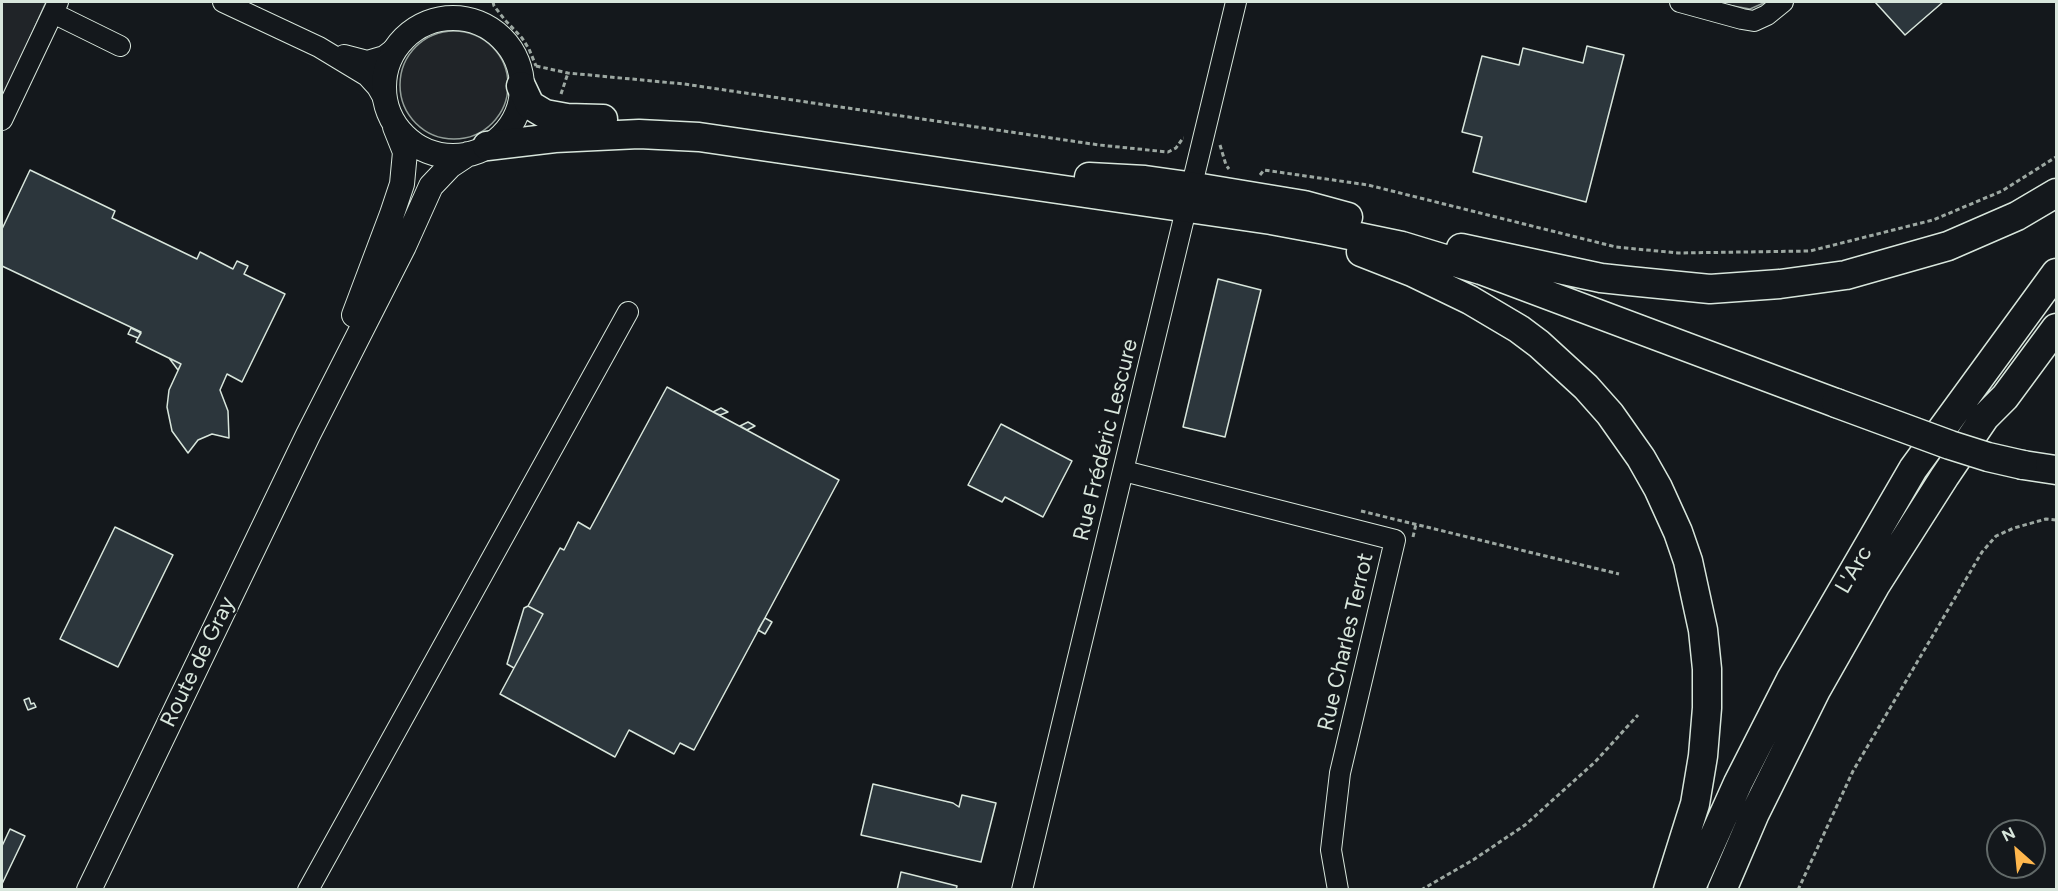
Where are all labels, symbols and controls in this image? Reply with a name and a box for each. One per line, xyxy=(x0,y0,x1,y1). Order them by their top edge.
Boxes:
street label: Rue Frédéric Lescure xyxy=(1068,336,1144,544)
street label: L'Arc xyxy=(1830,542,1878,598)
street label: Rue Charles Terrot xyxy=(1313,551,1379,733)
street label: Route de Gray xyxy=(155,593,241,731)
north arrow xyxy=(1986,819,2046,879)
text: N xyxy=(1999,823,2018,846)

